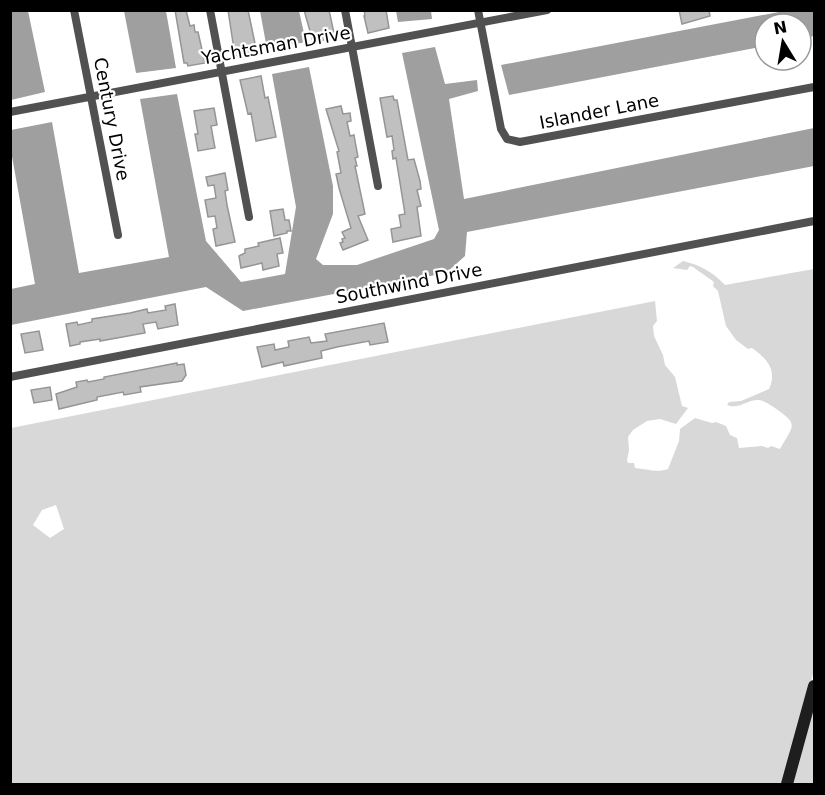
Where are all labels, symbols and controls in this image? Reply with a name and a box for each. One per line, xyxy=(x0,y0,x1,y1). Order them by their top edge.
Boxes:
north arrow xyxy=(753,12,813,72)
text: N xyxy=(772,17,789,38)
street label: Yachtsman Drive xyxy=(199,22,352,69)
street label: Century Drive xyxy=(90,56,134,182)
street label: Islander Lane xyxy=(537,89,661,133)
street label: Southwind Drive xyxy=(334,259,484,307)

